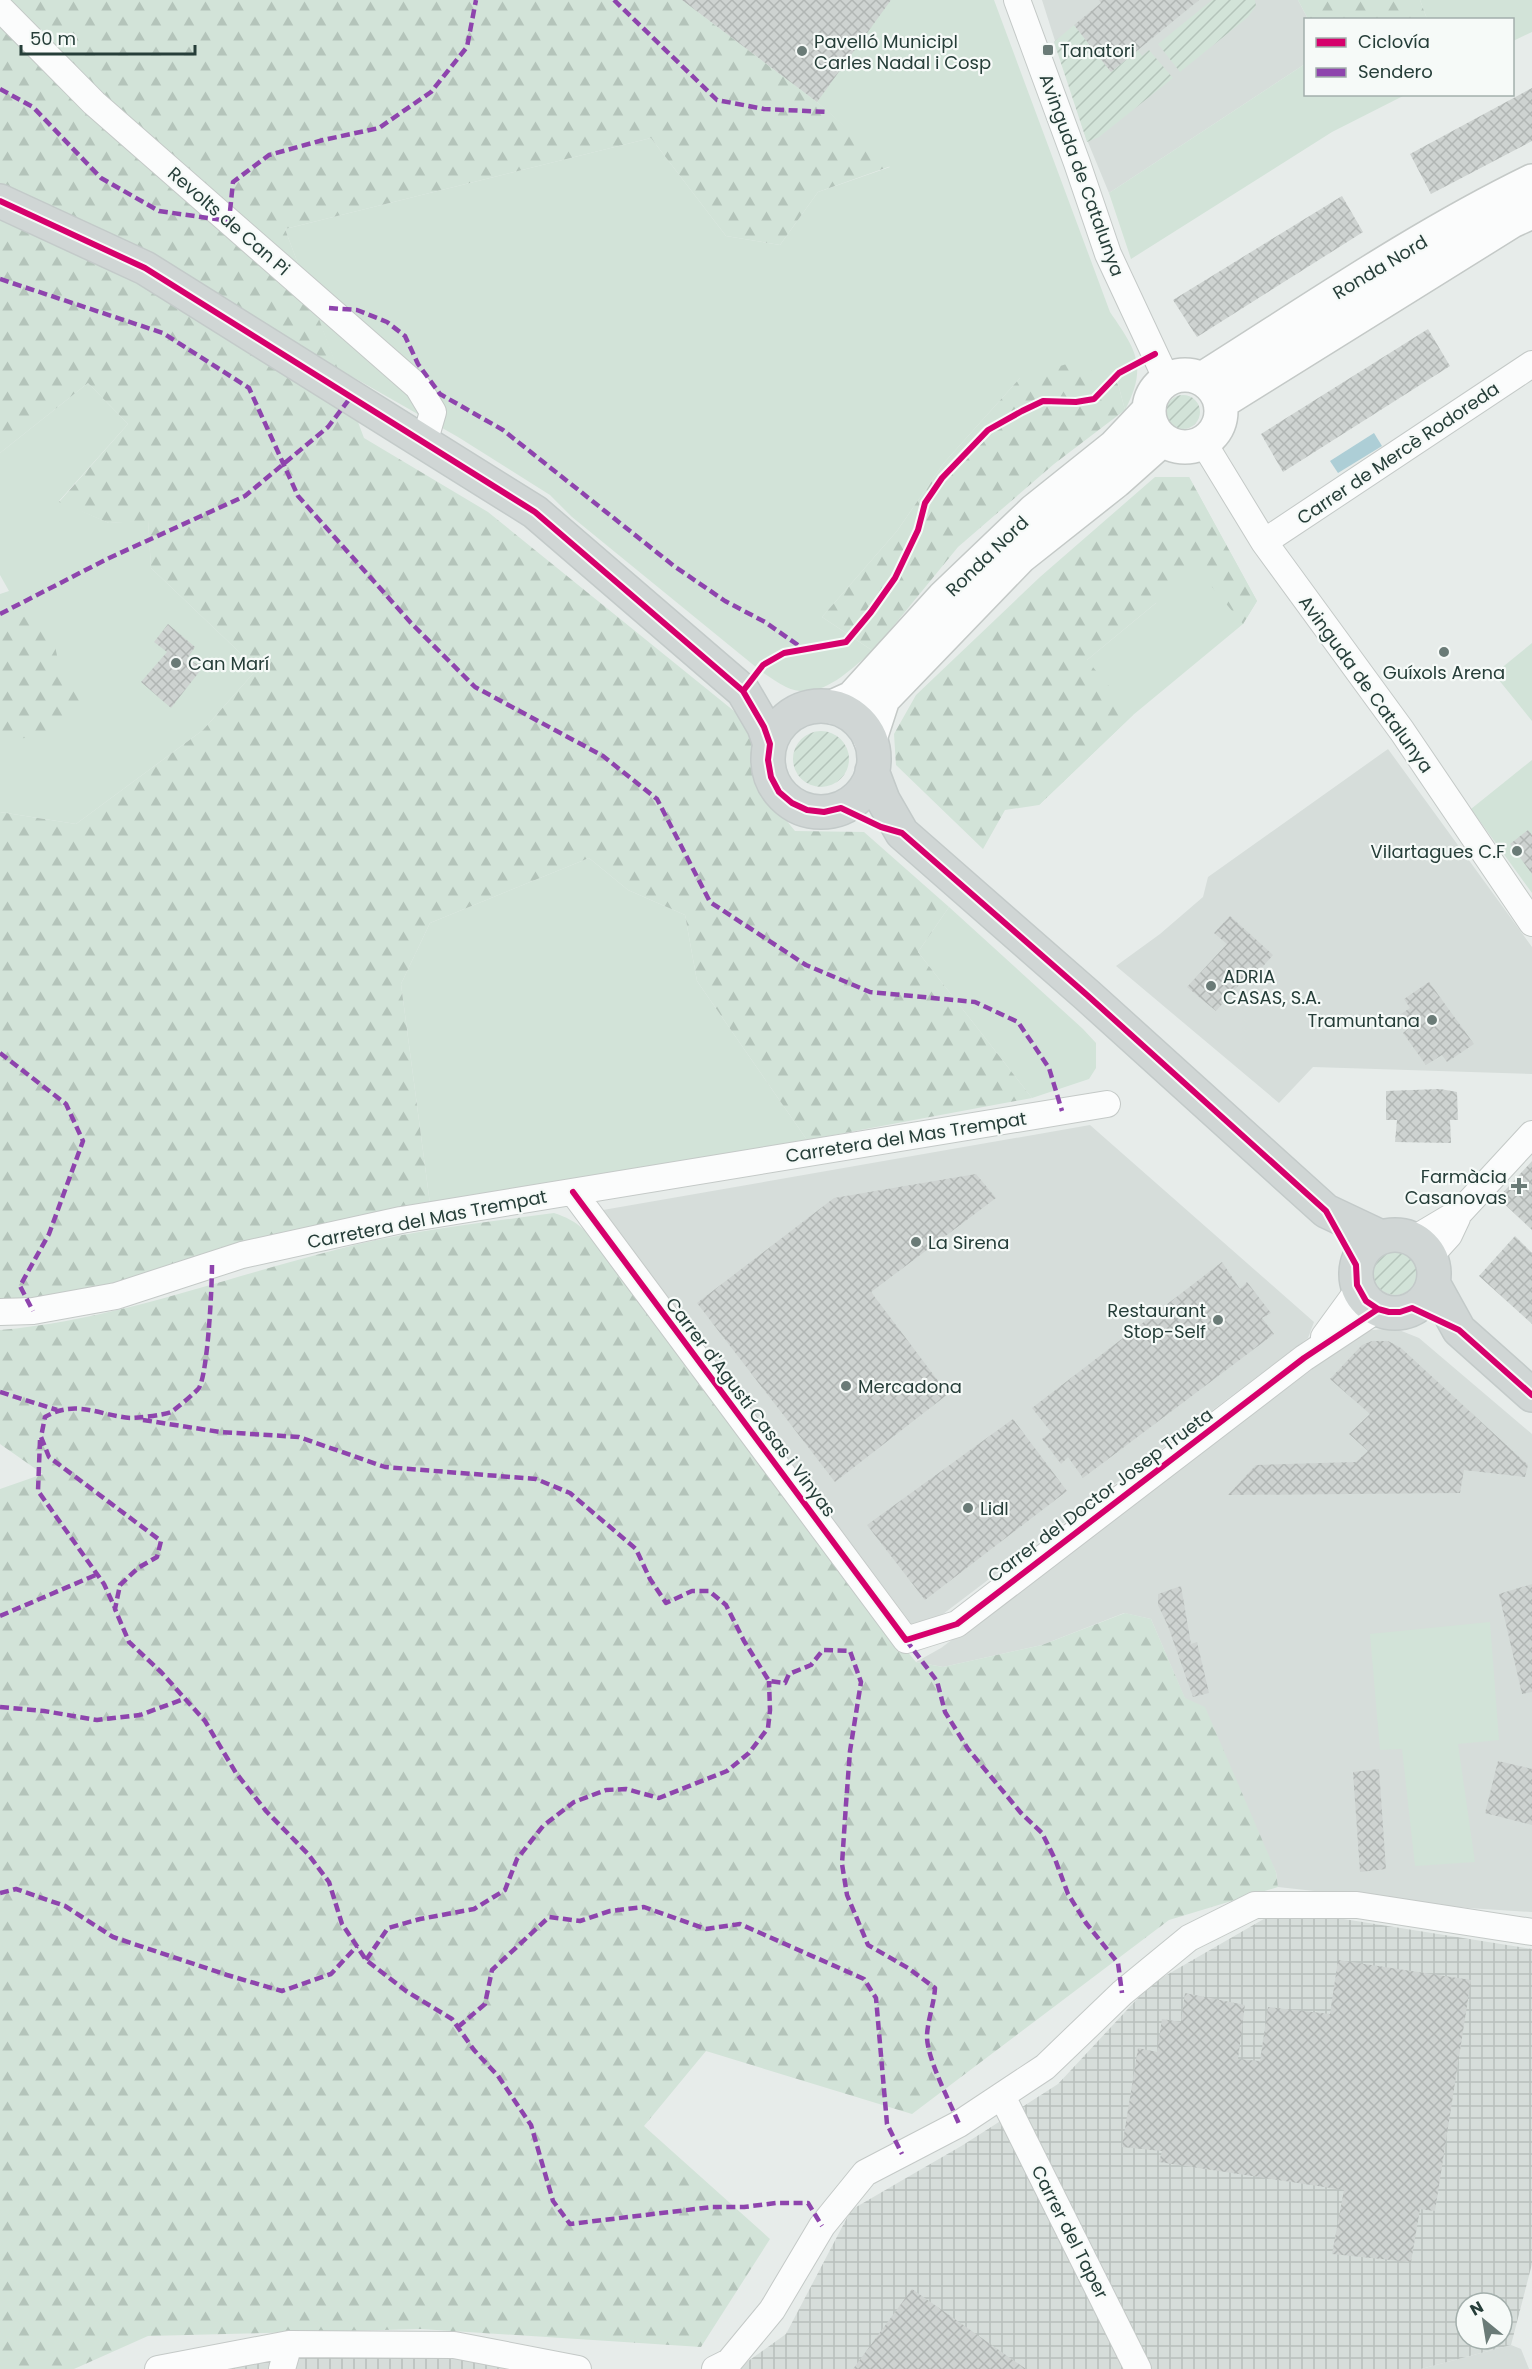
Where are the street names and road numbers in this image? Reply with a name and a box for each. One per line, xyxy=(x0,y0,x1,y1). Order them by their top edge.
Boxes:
street label: Avinguda de Catalunya xyxy=(1034,70,1130,280)
street label: Revolts de Can Pi xyxy=(163,161,295,281)
street label: Ronda Nord xyxy=(1328,229,1432,305)
street label: Carrer de Mercè Rodoreda xyxy=(1292,376,1504,530)
street label: Ronda Nord xyxy=(940,510,1034,602)
street label: Avinguda de Catalunya xyxy=(1293,590,1439,778)
street label: Carretera del Mas Trempat xyxy=(784,1106,1028,1168)
street label: Carretera del Mas Trempat xyxy=(305,1183,549,1255)
street label: Carrer d'Agustí Casas i Vinyas xyxy=(660,1292,842,1522)
street label: Carrer del Doctor Josep Trueta xyxy=(982,1402,1218,1588)
street label: Carrer del Taper xyxy=(1026,2161,1115,2303)

